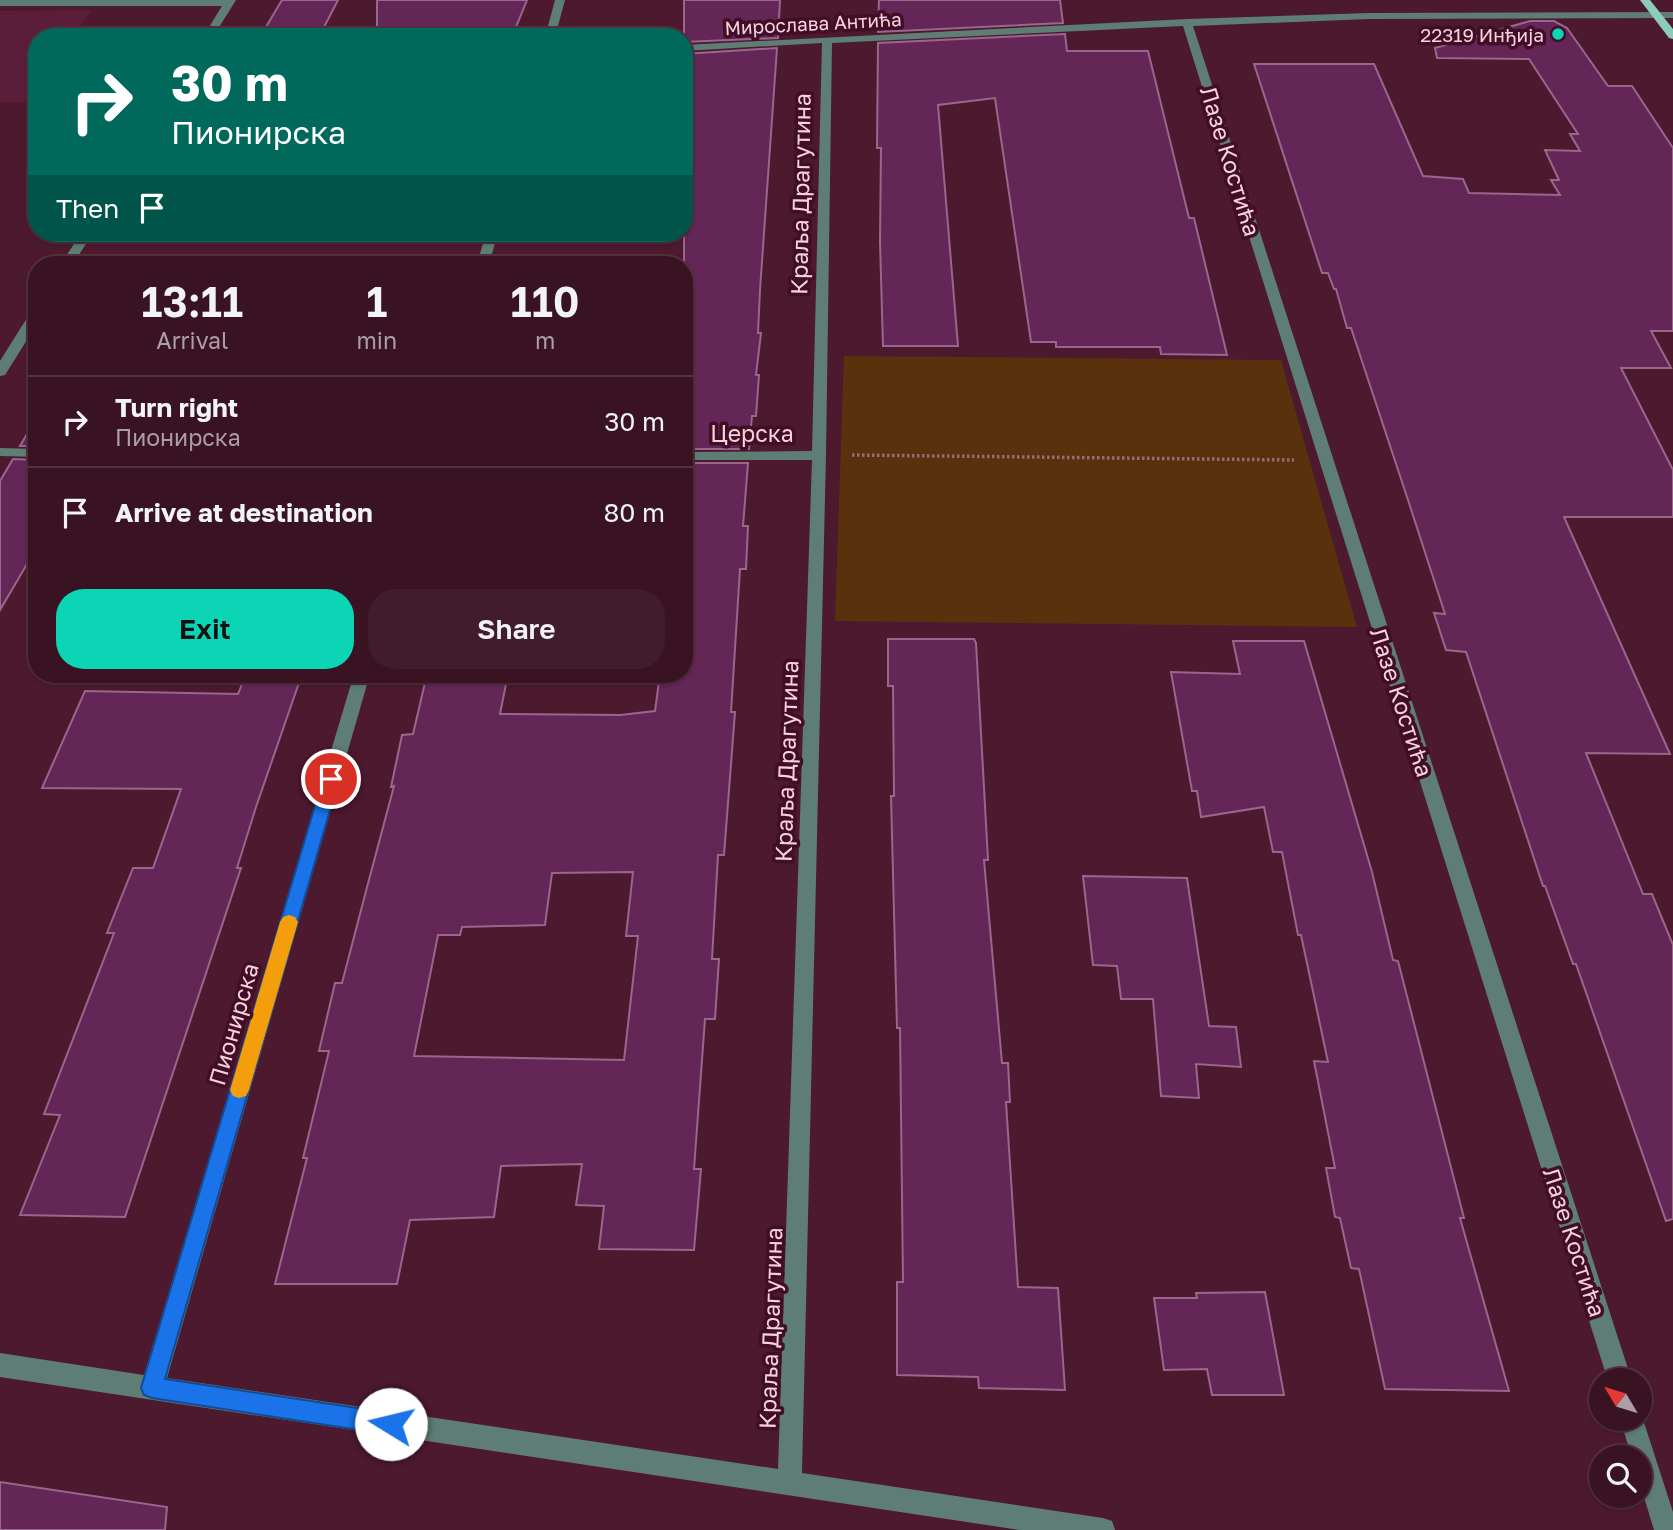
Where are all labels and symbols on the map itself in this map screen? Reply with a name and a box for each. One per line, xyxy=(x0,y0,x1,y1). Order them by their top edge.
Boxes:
street label: Мирослава Антића xyxy=(724,7,902,39)
place label: 22319 Инђија xyxy=(1420,23,1544,46)
marker: 22319 Инђија xyxy=(1550,26,1566,42)
street label: Лазе Костића xyxy=(1195,83,1267,239)
street label: Краља Драгутина xyxy=(784,93,816,295)
street label: Церска xyxy=(710,419,794,447)
street label: Лазе Костића xyxy=(1365,624,1439,780)
street label: Краља Драгутина xyxy=(768,660,804,862)
pin xyxy=(301,749,361,809)
street label: Пионирска xyxy=(202,960,264,1088)
street label: Лазе Костића xyxy=(1538,1164,1612,1320)
street label: Краља Драгутина xyxy=(752,1227,788,1429)
north arrow xyxy=(1589,1368,1652,1432)
position arrow xyxy=(354,1387,428,1461)

